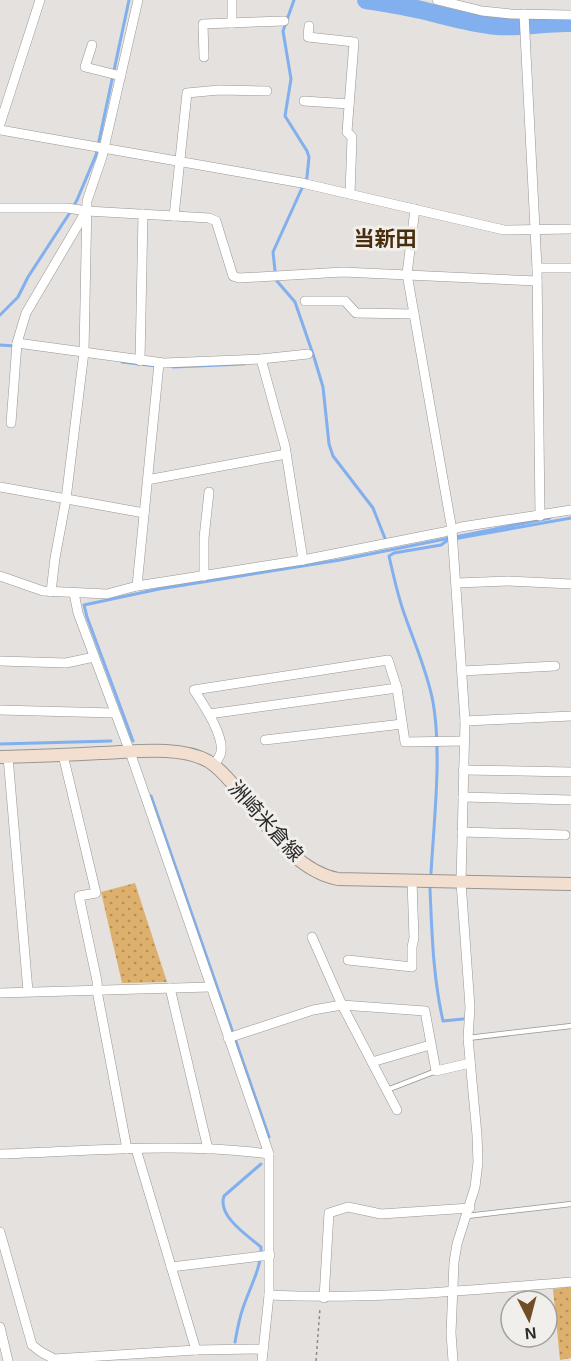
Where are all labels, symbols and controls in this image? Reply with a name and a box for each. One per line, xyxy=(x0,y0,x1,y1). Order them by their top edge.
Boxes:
district label: 当新田 xyxy=(354,227,417,250)
street label: 洲崎米倉線 xyxy=(224,776,308,866)
north arrow xyxy=(499,1289,559,1349)
text: N xyxy=(524,1324,537,1342)

